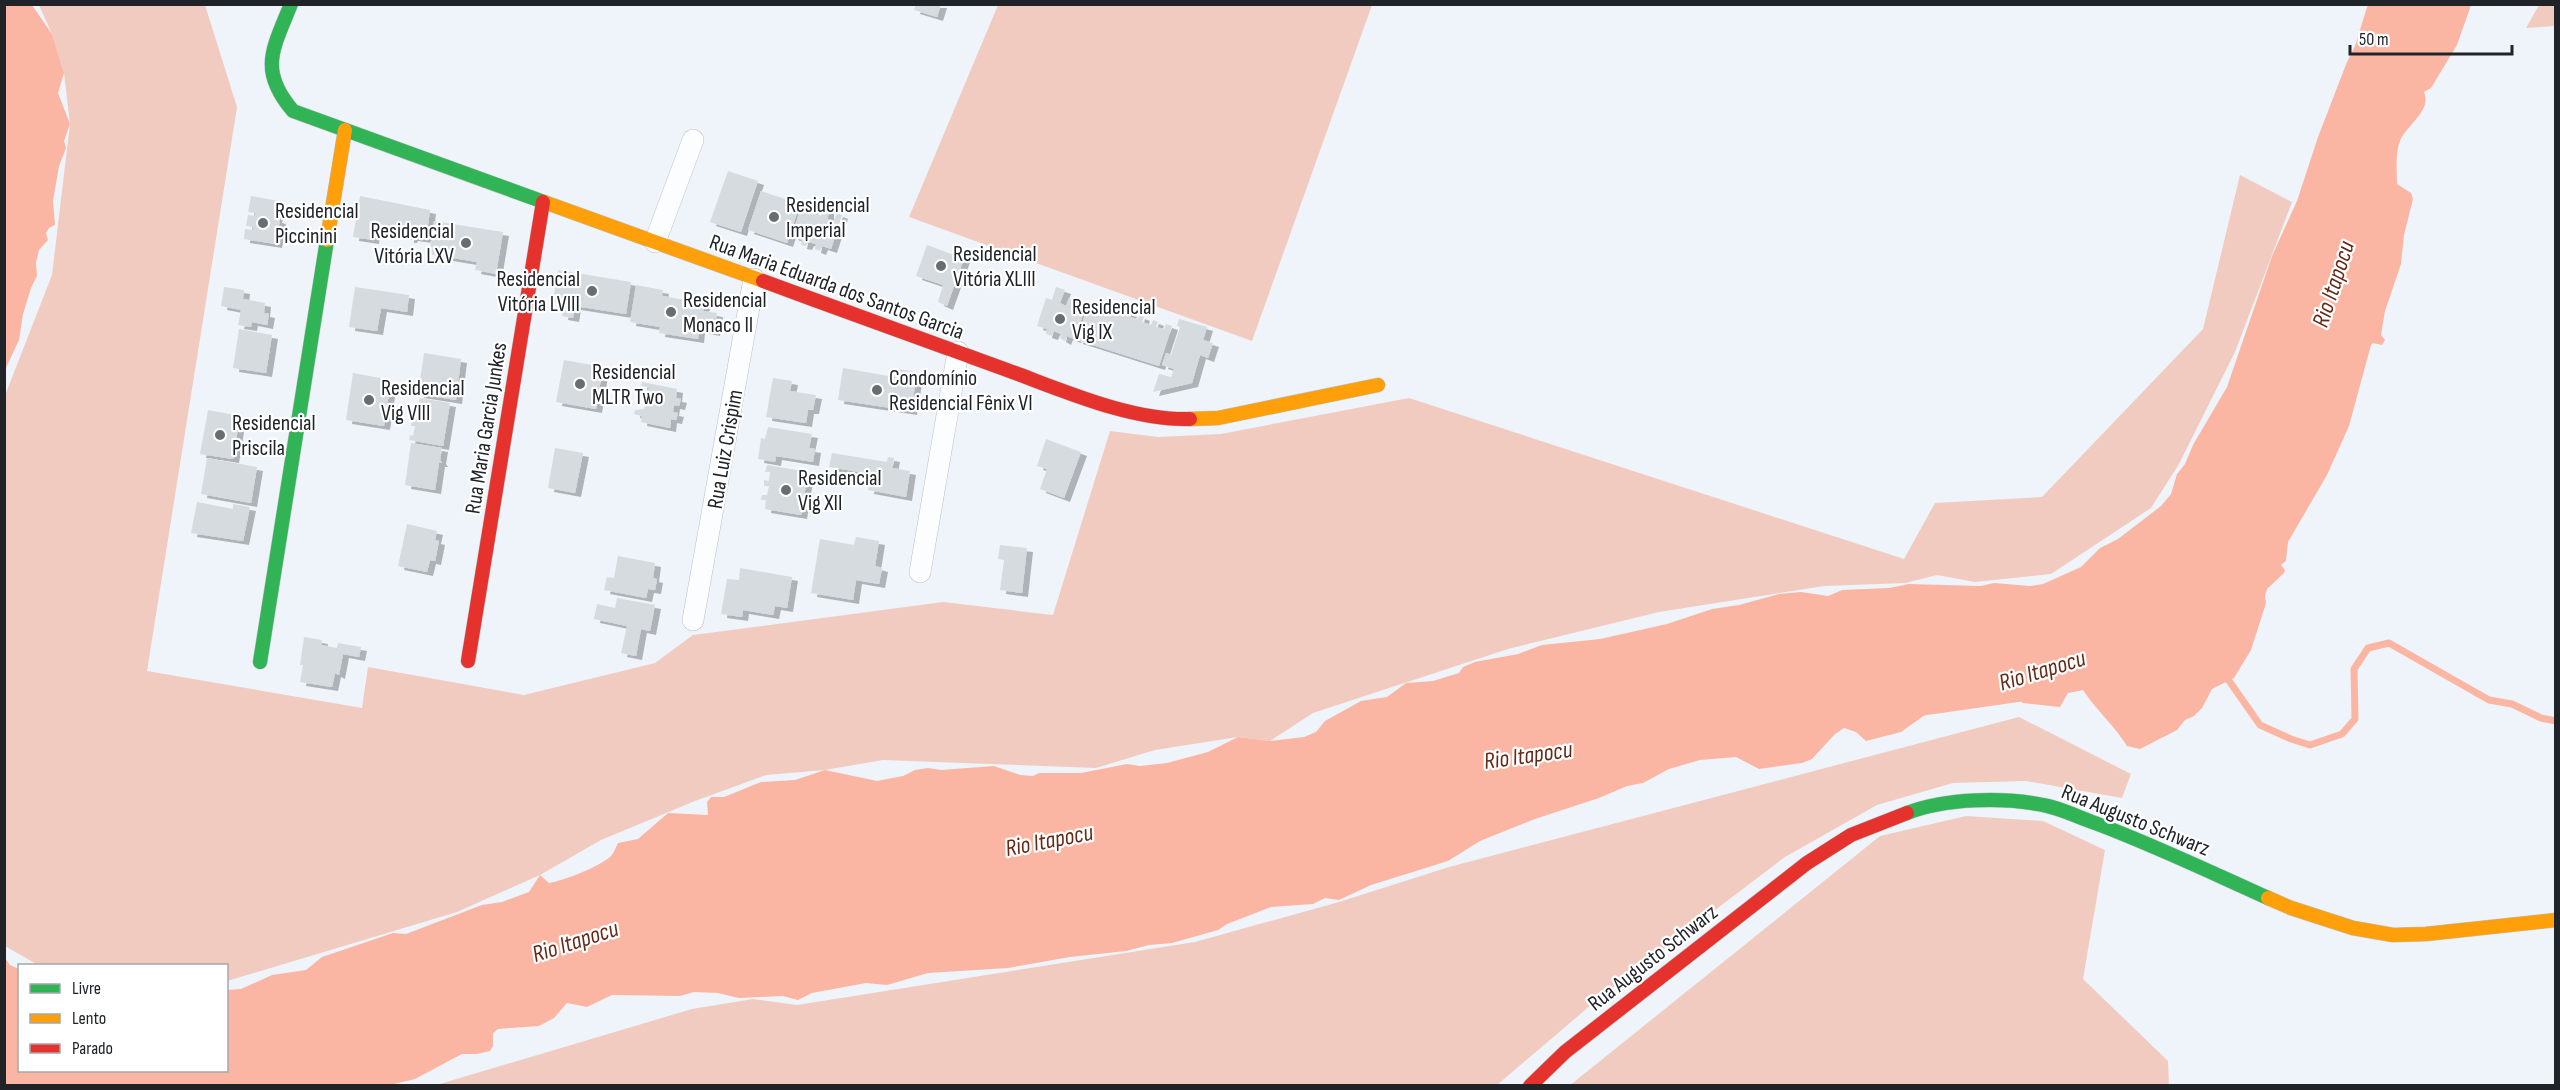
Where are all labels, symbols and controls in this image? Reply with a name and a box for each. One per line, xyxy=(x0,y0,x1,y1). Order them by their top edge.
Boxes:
scale bar xyxy=(2350,18,2512,56)
text: 50 m xyxy=(2359,29,2389,50)
place label: Residencial Imperial xyxy=(786,192,870,244)
place label: Residencial Piccinini xyxy=(275,198,359,250)
marker: Residencial Imperial xyxy=(767,210,781,224)
marker: Residencial Piccinini xyxy=(256,216,270,230)
place label: Residencial Vitória LXV xyxy=(370,218,454,270)
street label: Rua Maria Eduarda dos Santos Garcia xyxy=(705,229,967,346)
marker: Residencial Vitória LXV xyxy=(459,236,473,250)
water label: Rio Itapocu xyxy=(2306,237,2361,331)
place label: Residencial Vitória XLIII xyxy=(953,241,1037,293)
marker: Residencial Vitória XLIII xyxy=(934,259,948,273)
place label: Residencial Vitória LVIII xyxy=(496,266,580,318)
marker: Residencial Vitória LVIII xyxy=(585,284,599,298)
place label: Residencial Monaco II xyxy=(683,287,767,339)
place label: Residencial Vig IX xyxy=(1072,294,1156,346)
marker: Residencial Monaco II xyxy=(664,305,678,319)
marker: Residencial Vig IX xyxy=(1053,312,1067,326)
street label: Rua Maria Garcia Junkes xyxy=(460,340,513,516)
place label: Residencial MLTR Two xyxy=(592,359,676,411)
place label: Condomínio Residencial Fênix VI xyxy=(889,365,1033,417)
place label: Residencial Vig VIII xyxy=(381,375,465,427)
marker: Residencial MLTR Two xyxy=(573,377,587,391)
marker: Condomínio Residencial Fênix VI xyxy=(870,383,884,397)
street label: Rua Luiz Crispim xyxy=(702,388,749,511)
marker: Residencial Vig VIII xyxy=(362,393,376,407)
place label: Residencial Priscila xyxy=(232,410,316,462)
marker: Residencial Priscila xyxy=(213,428,227,442)
place label: Residencial Vig XII xyxy=(798,465,882,517)
marker: Residencial Vig XII xyxy=(779,483,793,497)
water label: Rio Itapocu xyxy=(1995,644,2089,697)
water label: Rio Itapocu xyxy=(1482,735,1574,776)
street label: Rua Augusto Schwarz xyxy=(2057,778,2214,862)
water label: Rio Itapocu xyxy=(1003,818,1096,863)
street label: Rua Augusto Schwarz xyxy=(1583,899,1723,1017)
water label: Rio Itapocu xyxy=(528,914,622,969)
legend xyxy=(18,964,228,1072)
text: Livre xyxy=(72,978,101,999)
text: Lento xyxy=(72,1008,106,1029)
text: Parado xyxy=(72,1038,113,1059)

